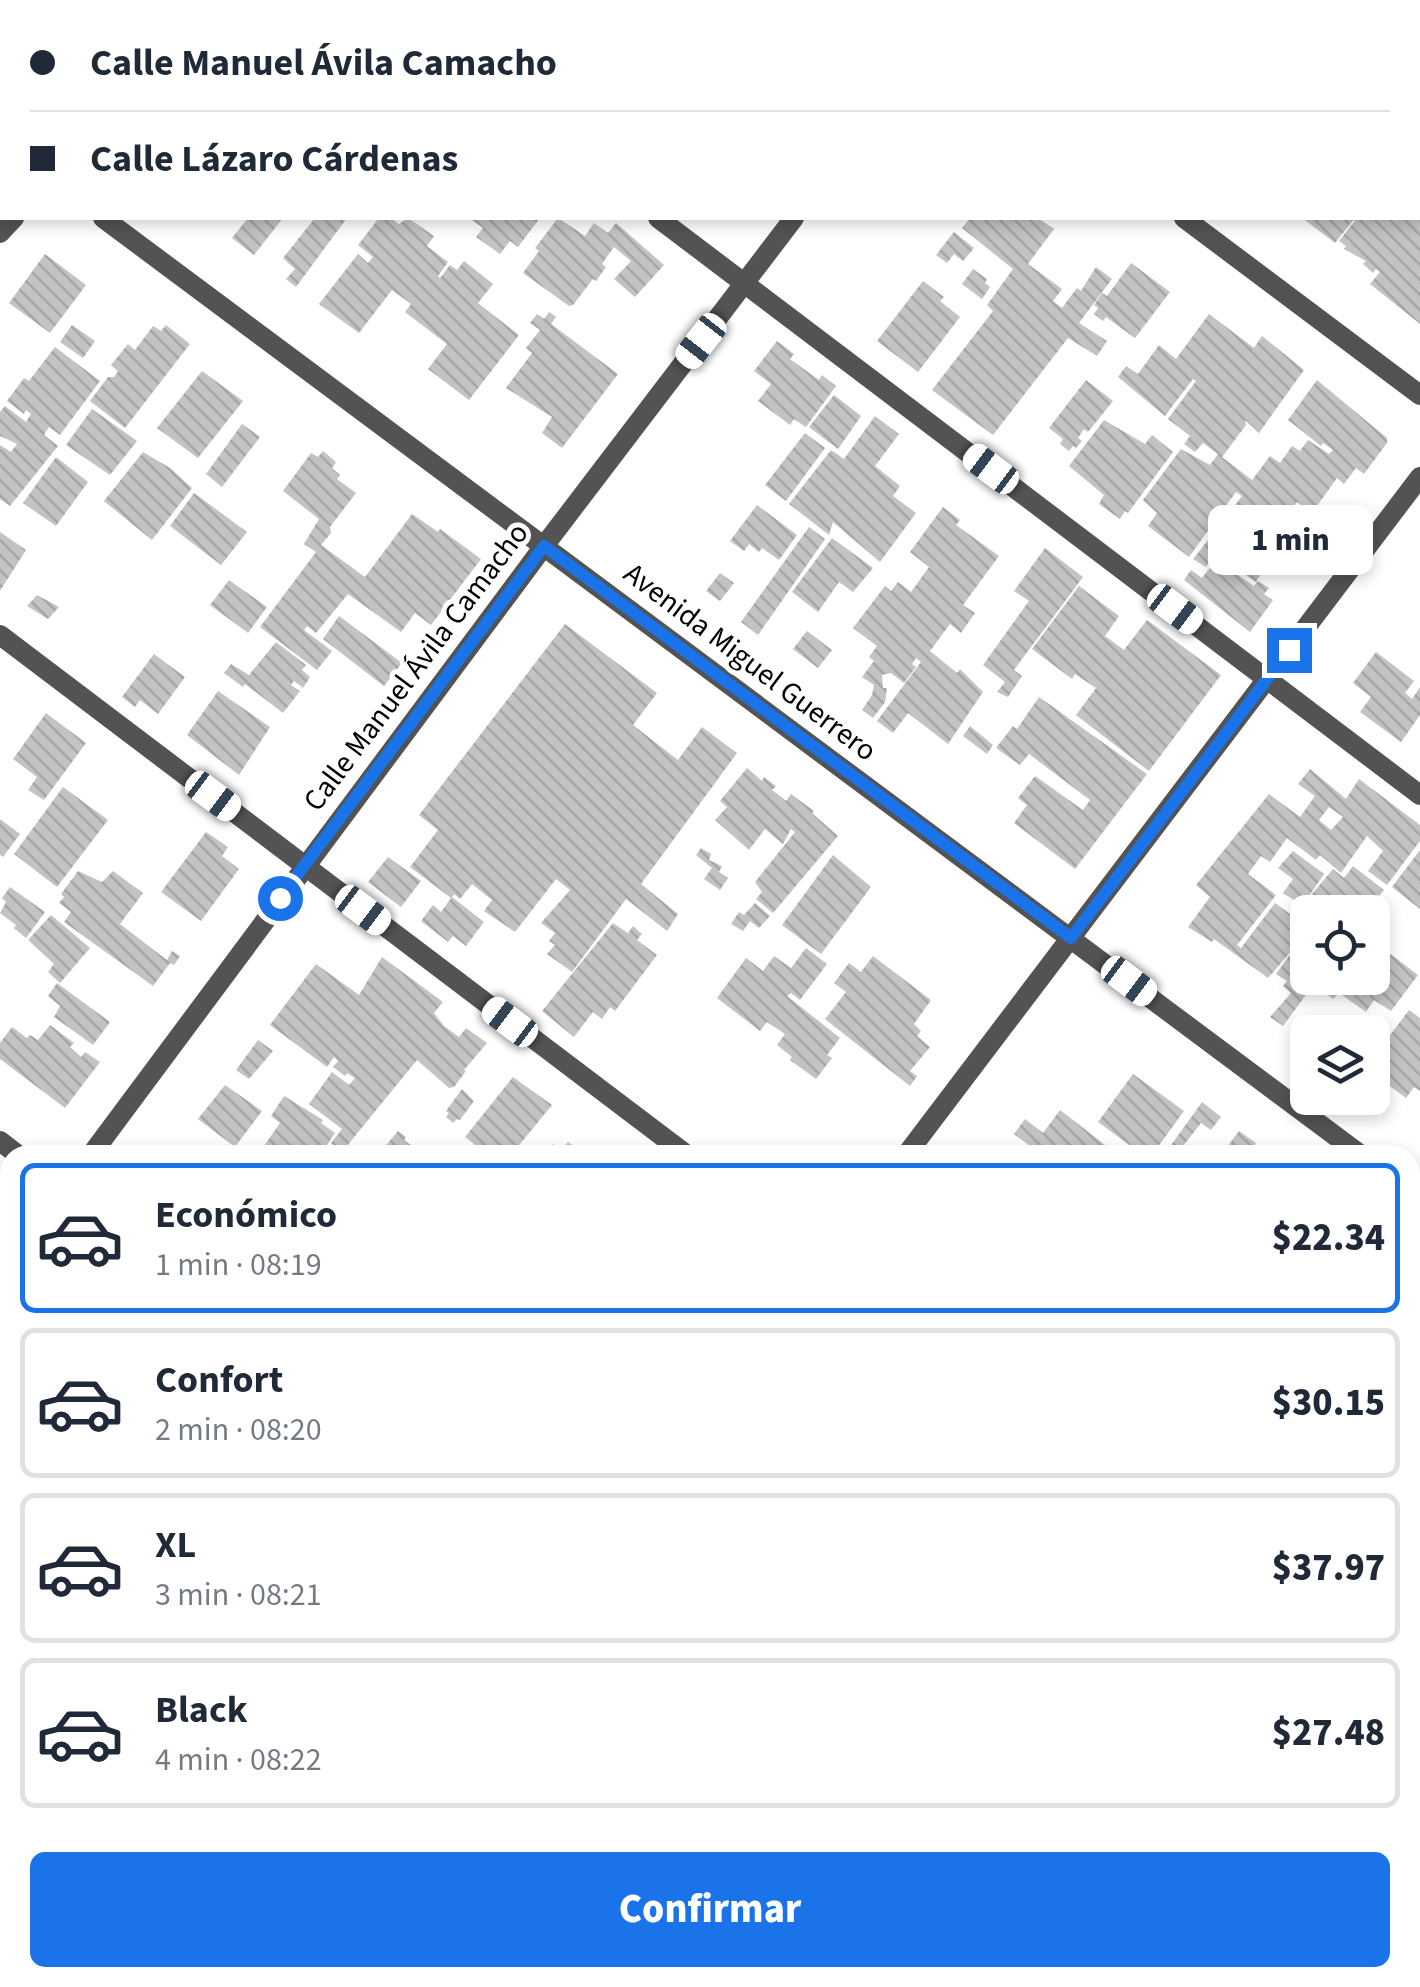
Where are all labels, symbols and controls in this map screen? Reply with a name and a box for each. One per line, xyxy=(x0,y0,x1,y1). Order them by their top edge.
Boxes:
text: Calle Manuel Ávila Camacho xyxy=(90,36,557,90)
text: Calle Lázaro Cárdenas xyxy=(90,132,458,186)
car xyxy=(671,308,731,374)
car xyxy=(958,439,1024,499)
callout: 1 min xyxy=(1206,505,1372,575)
street label: Calle Manuel Ávila Camacho xyxy=(293,514,539,820)
text: 1 min xyxy=(1251,517,1330,563)
street label: Avenida Miguel Guerrero xyxy=(614,552,886,772)
car xyxy=(1142,579,1208,639)
route end xyxy=(1267,628,1312,673)
car xyxy=(180,766,246,826)
route start xyxy=(258,876,303,921)
car xyxy=(330,880,396,940)
map controls xyxy=(1290,895,1390,1115)
button: locate xyxy=(1290,895,1390,995)
car xyxy=(1096,951,1162,1011)
car xyxy=(477,992,543,1052)
button: layers xyxy=(1290,1015,1390,1115)
text: Económico xyxy=(155,1188,337,1242)
icon: car xyxy=(35,1193,125,1283)
text: $22.34 xyxy=(1272,1211,1385,1265)
text: 1 min · 08:19 xyxy=(155,1242,322,1288)
text: Confort xyxy=(155,1353,283,1407)
icon: car xyxy=(35,1358,125,1448)
text: $30.15 xyxy=(1272,1376,1385,1430)
text: 2 min · 08:20 xyxy=(155,1407,322,1453)
text: XL xyxy=(155,1518,196,1572)
icon: car xyxy=(35,1523,125,1613)
text: $37.97 xyxy=(1272,1541,1385,1595)
text: 3 min · 08:21 xyxy=(155,1572,322,1618)
text: Black xyxy=(155,1683,248,1737)
icon: car xyxy=(35,1688,125,1778)
text: $27.48 xyxy=(1272,1706,1385,1760)
text: 4 min · 08:22 xyxy=(155,1737,322,1783)
button: Confirmar xyxy=(30,1852,1390,1967)

